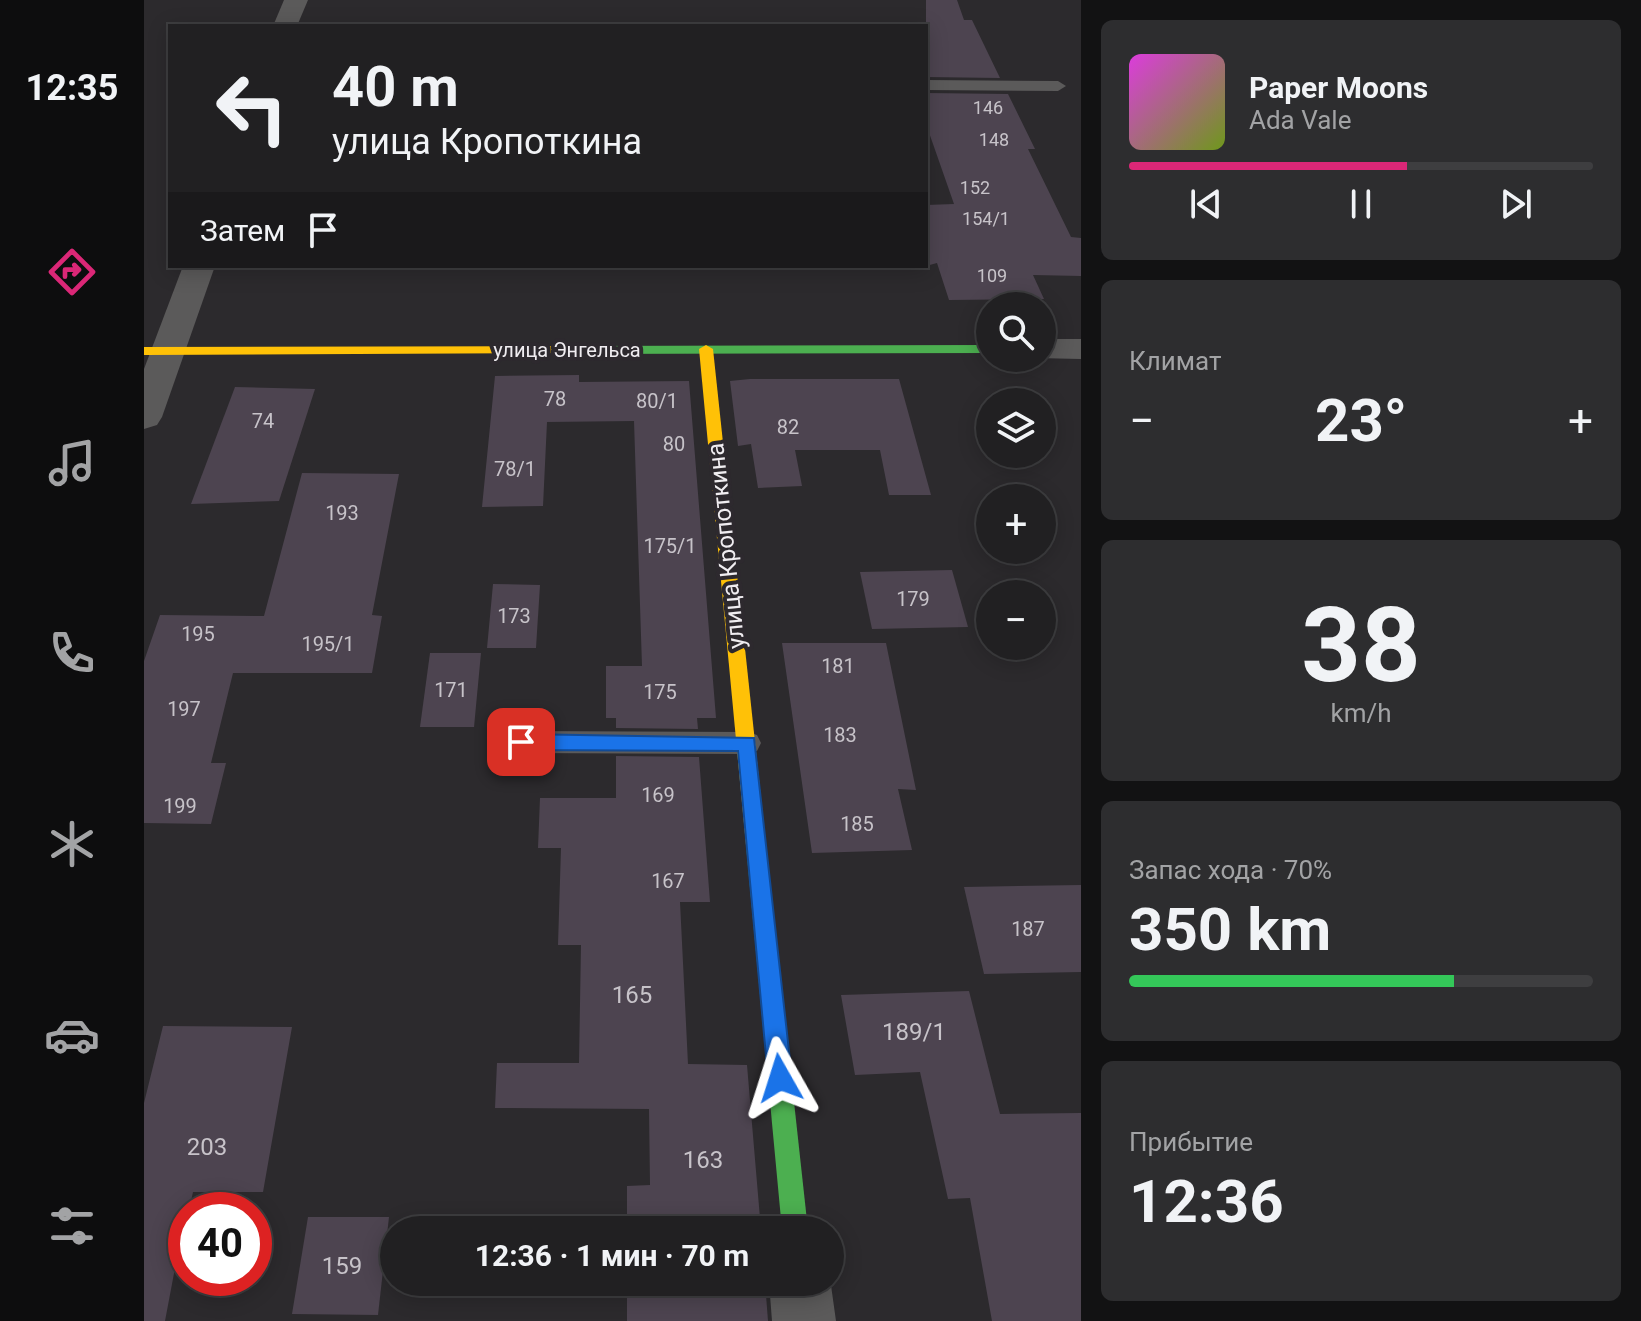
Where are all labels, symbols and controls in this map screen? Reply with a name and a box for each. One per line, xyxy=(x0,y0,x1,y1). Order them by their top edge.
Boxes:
text: 40 m xyxy=(332,54,459,120)
icon: left xyxy=(200,56,304,160)
text: 12:35 xyxy=(26,67,118,109)
text: Paper Moons xyxy=(1249,70,1428,105)
house number: 146 xyxy=(973,97,1003,118)
text: Ada Vale xyxy=(1249,105,1351,135)
text: улица Кропоткина xyxy=(332,121,642,163)
house number: 148 xyxy=(979,129,1009,150)
house number: 152 xyxy=(960,177,990,198)
icon: previous xyxy=(1184,182,1228,226)
icon: pause xyxy=(1339,182,1383,226)
icon: next xyxy=(1494,182,1538,226)
icon: arrive xyxy=(301,208,345,252)
house number: 154/1 xyxy=(962,208,1010,229)
text: Затем xyxy=(200,213,285,248)
icon: directions xyxy=(44,244,100,300)
house number: 109 xyxy=(977,265,1007,286)
map controls xyxy=(976,292,1056,660)
button: search xyxy=(976,292,1056,372)
street label: улица Энгельса xyxy=(493,338,641,362)
text: Климат xyxy=(1129,346,1221,376)
text: 23° xyxy=(1315,385,1407,456)
house number: 78 xyxy=(544,387,566,411)
button: layers xyxy=(976,388,1056,468)
house number: 80/1 xyxy=(636,389,678,413)
text: − xyxy=(1129,395,1154,447)
text: + xyxy=(1568,395,1593,447)
house number: 74 xyxy=(252,409,274,433)
house number: 82 xyxy=(777,415,799,439)
house number: 80 xyxy=(663,432,685,456)
icon: music xyxy=(44,435,100,491)
street label: улица Кропоткина xyxy=(701,442,751,650)
house number: 78/1 xyxy=(494,457,536,481)
button: + xyxy=(976,484,1056,564)
house number: 193 xyxy=(325,501,359,525)
house number: 175/1 xyxy=(643,534,697,558)
button: − xyxy=(976,580,1056,660)
text: 38 xyxy=(1301,585,1421,706)
house number: 179 xyxy=(896,587,930,611)
house number: 173 xyxy=(497,604,531,628)
house number: 195 xyxy=(181,622,215,646)
icon: phone xyxy=(44,625,100,681)
house number: 195/1 xyxy=(301,632,355,656)
house number: 181 xyxy=(821,654,855,678)
house number: 171 xyxy=(434,678,468,702)
house number: 175 xyxy=(643,680,677,704)
house number: 197 xyxy=(167,697,201,721)
text: km/h xyxy=(1330,698,1392,728)
pin xyxy=(487,708,555,776)
icon: arrive xyxy=(499,720,543,764)
house number: 183 xyxy=(823,723,857,747)
house number: 169 xyxy=(641,783,675,807)
house number: 199 xyxy=(163,794,197,818)
house number: 185 xyxy=(840,812,874,836)
icon: climate xyxy=(44,816,100,872)
text: Запас хода · 70% xyxy=(1129,855,1332,885)
house number: 167 xyxy=(651,869,685,893)
text: 350 km xyxy=(1129,894,1331,965)
house number: 187 xyxy=(1011,917,1045,941)
house number: 165 xyxy=(612,981,652,1009)
icon: car xyxy=(44,1007,100,1063)
house number: 189/1 xyxy=(882,1018,946,1046)
position arrow xyxy=(738,1036,822,1120)
text: Прибытие xyxy=(1129,1127,1253,1157)
house number: 203 xyxy=(187,1133,227,1161)
house number: 163 xyxy=(683,1146,723,1174)
text: 12:36 xyxy=(1129,1166,1284,1237)
speed limit sign: 40 xyxy=(168,1192,272,1296)
icon: filters xyxy=(44,1198,100,1254)
text: 12:36 · 1 мин · 70 m xyxy=(475,1238,749,1273)
house number: 159 xyxy=(322,1252,362,1280)

